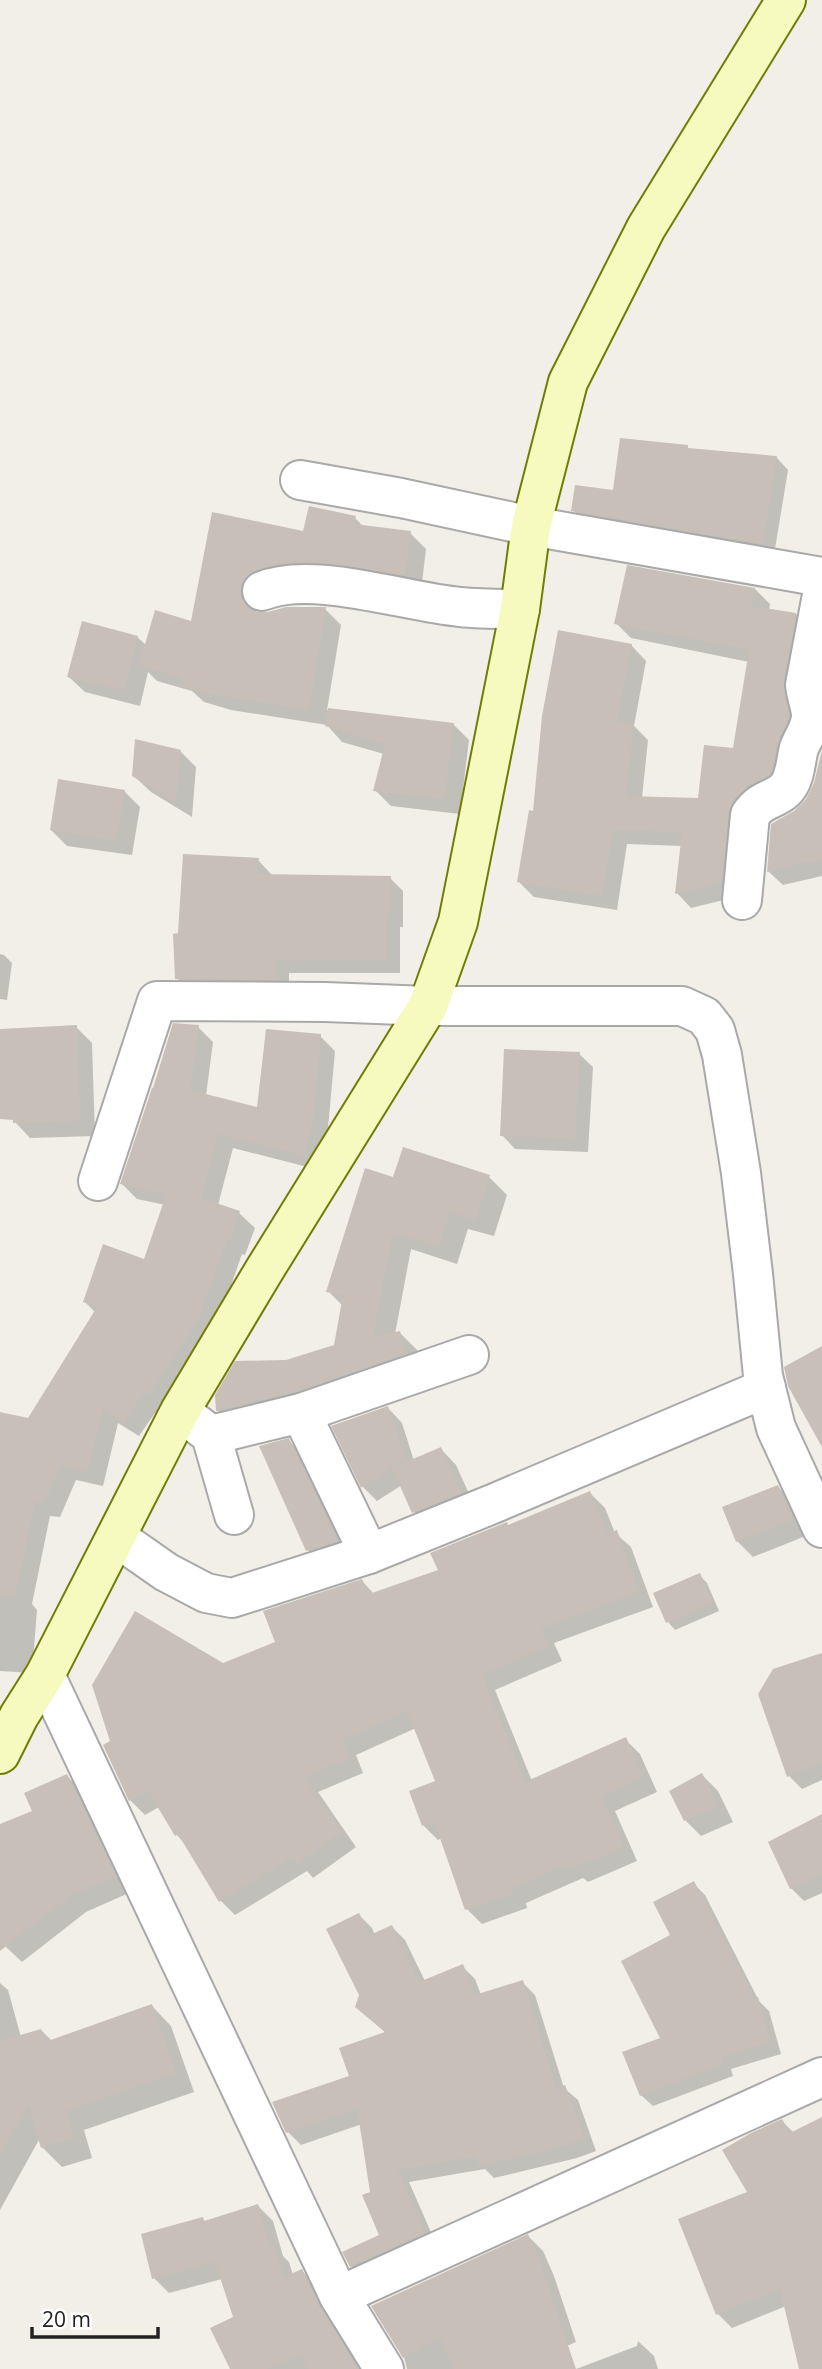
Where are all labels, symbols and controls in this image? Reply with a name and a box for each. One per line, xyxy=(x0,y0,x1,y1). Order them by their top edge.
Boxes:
scale bar xyxy=(32,2296,158,2340)
text: 20 m xyxy=(42,2305,91,2333)

